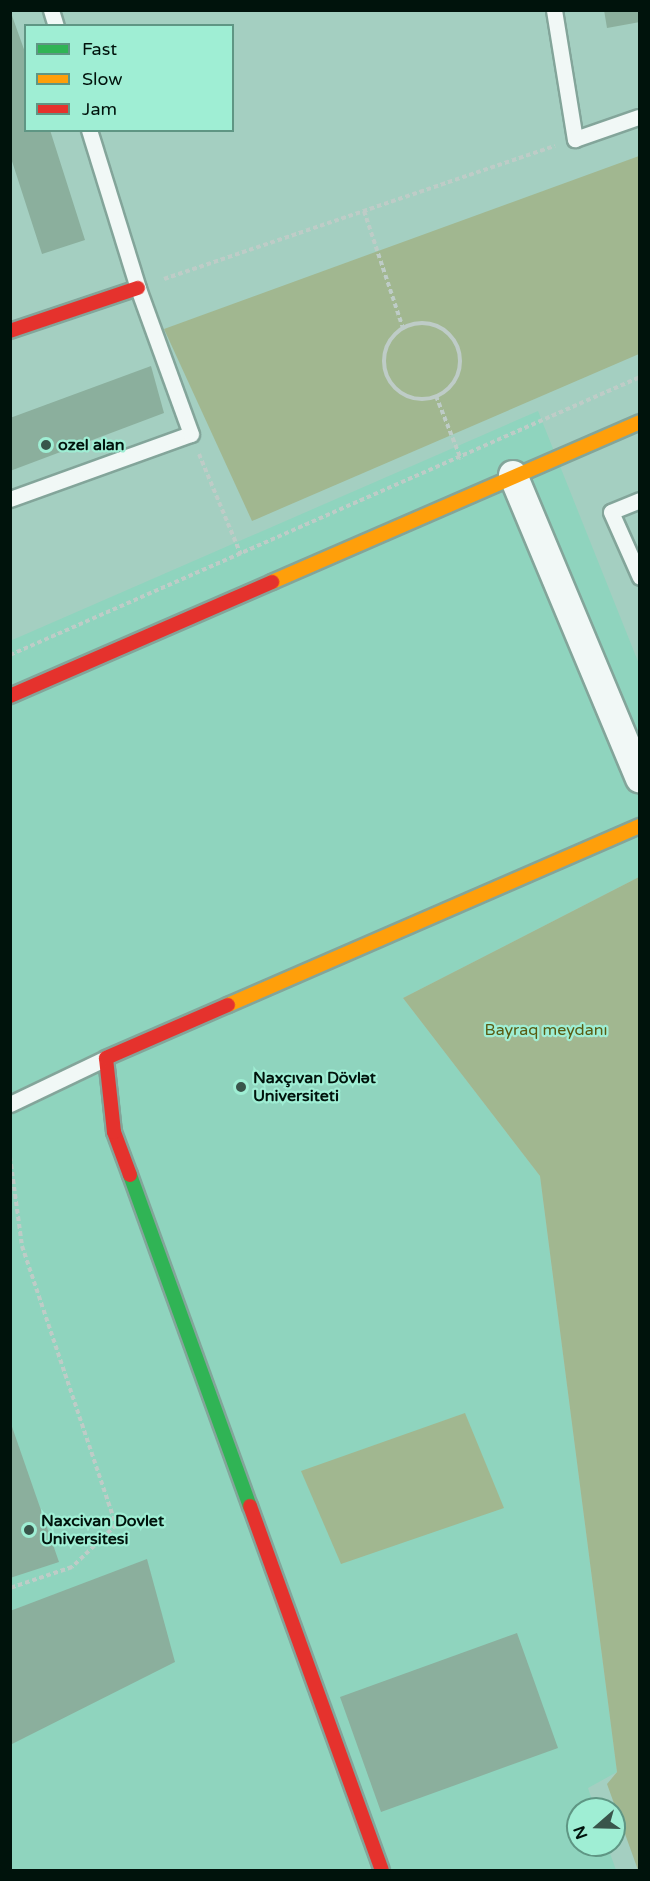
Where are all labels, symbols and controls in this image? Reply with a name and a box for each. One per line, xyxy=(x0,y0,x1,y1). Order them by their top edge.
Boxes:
legend xyxy=(24,24,234,132)
text: Fast xyxy=(82,38,117,60)
text: Slow xyxy=(82,68,123,90)
text: Jam xyxy=(82,98,117,120)
place label: ozel alan xyxy=(58,435,125,455)
marker: ozel alan xyxy=(39,438,53,452)
park label: Bayraq meydanı xyxy=(485,1020,607,1040)
place label: Naxçıvan Dövlət Universiteti xyxy=(253,1068,376,1106)
marker: Naxçıvan Dövlət Universiteti xyxy=(234,1080,248,1094)
place label: Naxcivan Dovlet Universitesi xyxy=(41,1511,164,1549)
marker: Naxcivan Dovlet Universitesi xyxy=(22,1523,36,1537)
north arrow xyxy=(566,1797,626,1857)
text: N xyxy=(569,1823,593,1842)

